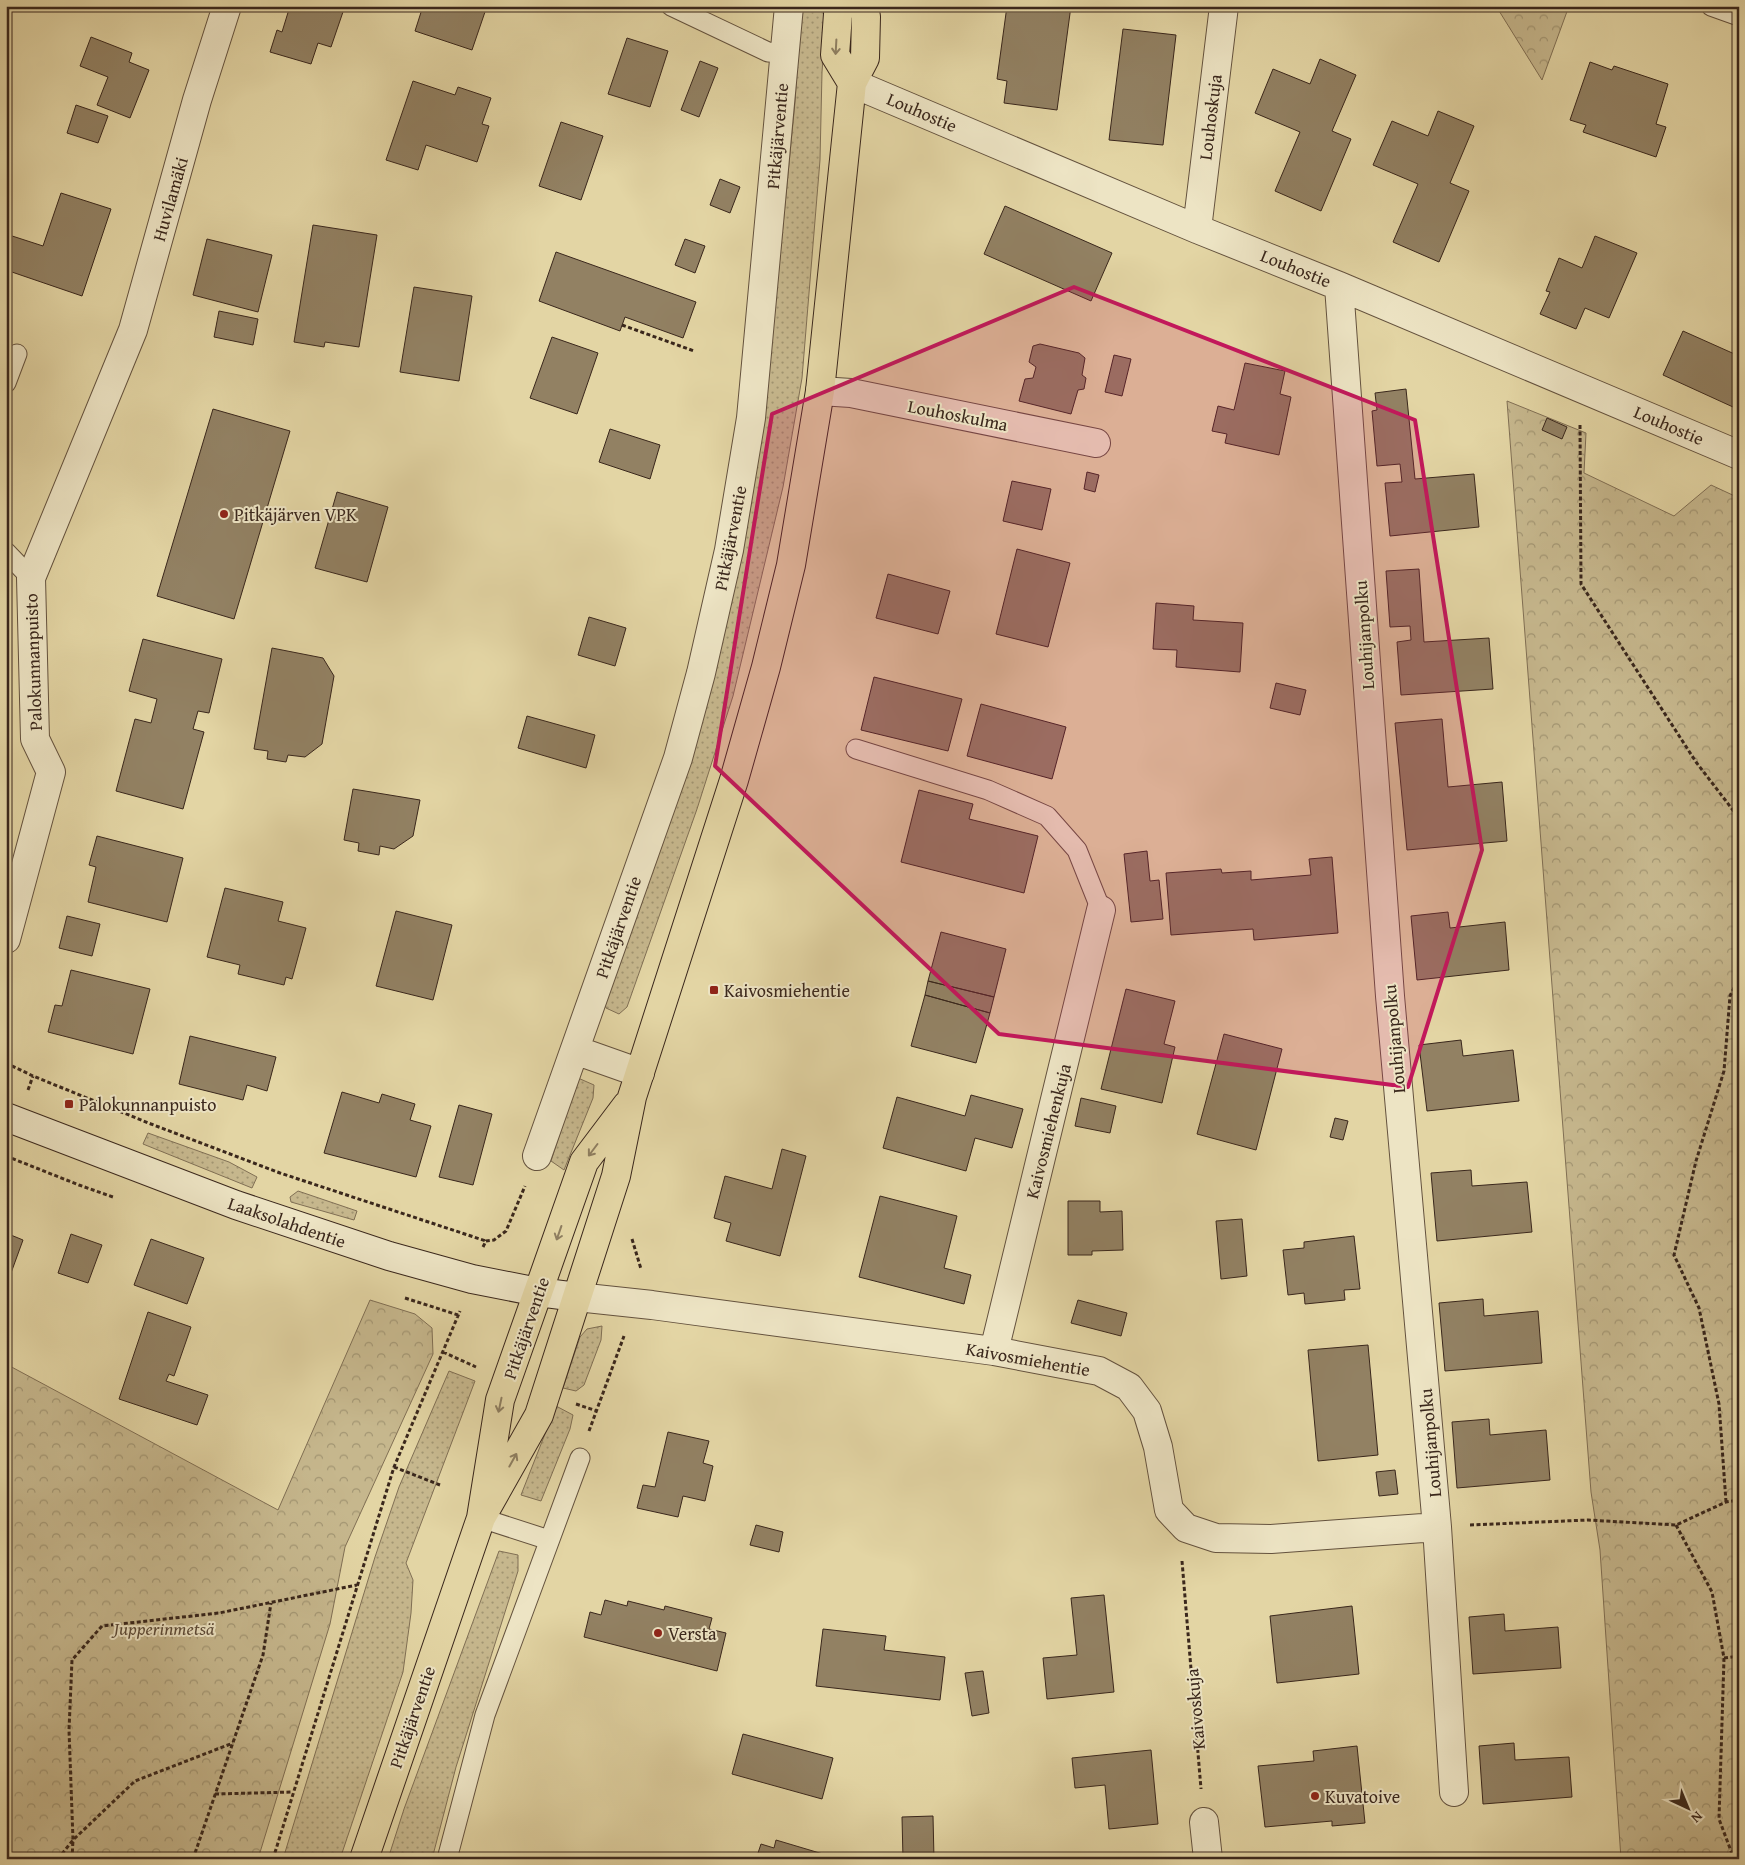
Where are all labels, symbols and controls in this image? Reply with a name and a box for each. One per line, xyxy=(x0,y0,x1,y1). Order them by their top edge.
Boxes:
one-way arrow xyxy=(831,38,840,54)
street label: Louhoskuja xyxy=(1191,72,1229,162)
street label: Pitkäjärventie xyxy=(759,82,795,190)
street label: Louhostie xyxy=(883,85,961,139)
street label: Huvilamäki xyxy=(145,154,195,244)
street label: Louhostie xyxy=(1257,242,1335,294)
street label: Louhoskulma xyxy=(906,392,1011,438)
street label: Louhostie xyxy=(1630,398,1708,452)
street label: Pitkäjärventie xyxy=(707,483,753,593)
place label: Pitkäjärven VPK xyxy=(234,501,357,528)
marker: Pitkäjärven VPK xyxy=(218,508,230,520)
street label: Louhijanpolku xyxy=(1347,579,1381,690)
street label: Palokunnanpuisto xyxy=(17,593,49,731)
street label: Pitkäjärventie xyxy=(588,872,648,982)
place label: Kaivosmiehentie xyxy=(724,977,850,1004)
street label: Louhijanpolku xyxy=(1376,983,1412,1095)
marker: Kaivosmiehentie xyxy=(708,984,720,996)
street label: Kaivosmiehenkuja xyxy=(1018,1060,1078,1201)
place label: Palokunnanpuisto xyxy=(79,1091,216,1118)
marker: Palokunnanpuisto xyxy=(63,1098,75,1110)
one-way arrow xyxy=(587,1143,598,1156)
street label: Laaksolahdentie xyxy=(224,1189,350,1255)
one-way arrow xyxy=(554,1225,563,1240)
street label: Pitkäjärventie xyxy=(496,1273,556,1383)
street label: Kaivosmiehentie xyxy=(964,1335,1092,1383)
street label: Louhijanpolku xyxy=(1412,1387,1448,1499)
one-way arrow xyxy=(495,1396,504,1412)
one-way arrow xyxy=(509,1454,519,1468)
park label: Jupperinmetsä xyxy=(111,1615,215,1642)
place label: Versta xyxy=(668,1620,717,1647)
marker: Versta xyxy=(652,1627,664,1639)
street label: Pitkäjärventie xyxy=(382,1662,442,1772)
street label: Kaivoskuja xyxy=(1178,1667,1212,1751)
north arrow xyxy=(1662,1782,1712,1832)
place label: Kuvatoive xyxy=(1325,1783,1400,1810)
marker: Kuvatoive xyxy=(1309,1790,1321,1802)
text: N xyxy=(1686,1807,1707,1828)

